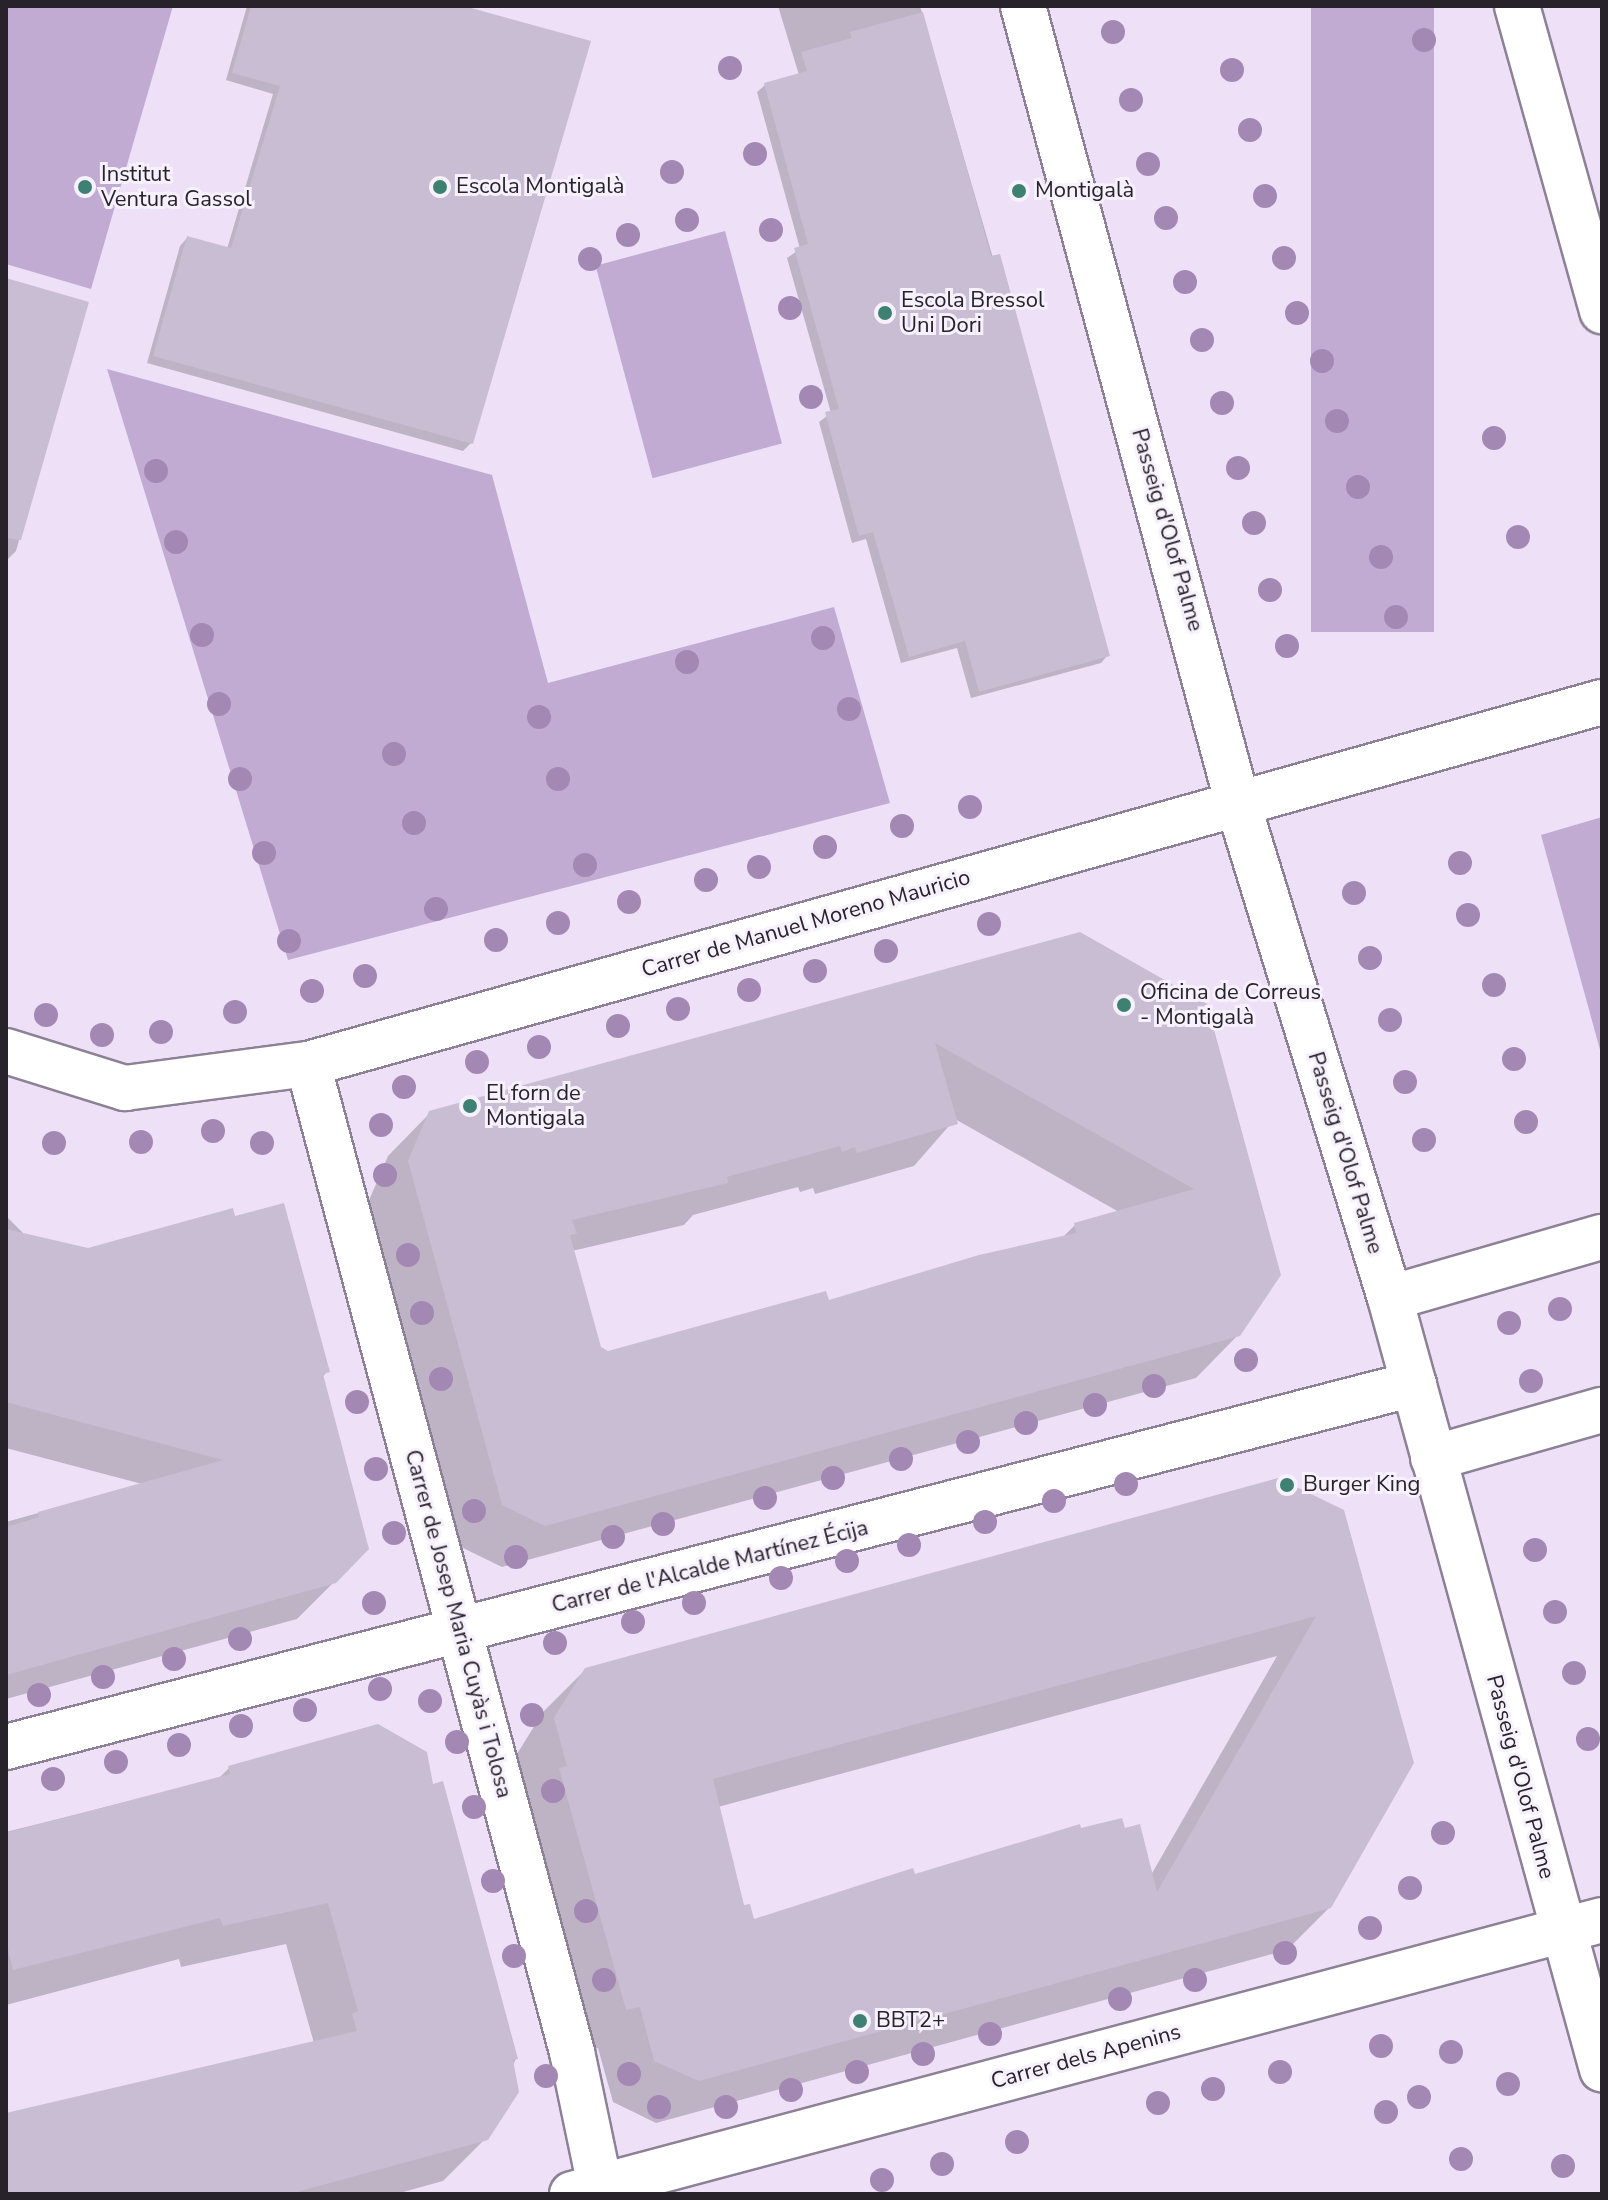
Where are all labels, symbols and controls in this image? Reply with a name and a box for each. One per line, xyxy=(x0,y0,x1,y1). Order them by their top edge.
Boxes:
place label: Institut Ventura Gassol xyxy=(101,161,252,212)
place label: Escola Montigalà xyxy=(456,174,624,200)
marker: Institut Ventura Gassol xyxy=(76,178,94,196)
marker: Escola Montigalà xyxy=(431,178,449,196)
place label: Montigalà xyxy=(1035,178,1134,204)
marker: Montigalà xyxy=(1010,182,1028,200)
place label: Escola Bressol Uni Dori xyxy=(901,287,1044,338)
marker: Escola Bressol Uni Dori xyxy=(876,304,894,322)
street label: Passeig d'Olof Palme xyxy=(1125,426,1209,634)
street label: Carrer de Manuel Moreno Mauricio xyxy=(639,864,973,984)
place label: Oficina de Correus - Montigalà xyxy=(1140,979,1321,1030)
marker: Oficina de Correus - Montigalà xyxy=(1115,996,1133,1014)
street label: Passeig d'Olof Palme xyxy=(1302,1049,1388,1257)
place label: El forn de Montigala xyxy=(486,1080,585,1132)
marker: El forn de Montigala xyxy=(461,1097,479,1115)
street label: Carrer de Josep Maria Cuyàs i Tolosa xyxy=(399,1447,517,1801)
place label: Burger King xyxy=(1303,1472,1420,1498)
marker: Burger King xyxy=(1278,1476,1296,1494)
street label: Carrer de l'Alcalde Martínez Écija xyxy=(549,1515,871,1619)
street label: Passeig d'Olof Palme xyxy=(1480,1672,1560,1882)
place label: BBT2+ xyxy=(876,2008,945,2034)
marker: BBT2+ xyxy=(851,2012,869,2030)
street label: Carrer dels Apenins xyxy=(988,2019,1184,2095)

